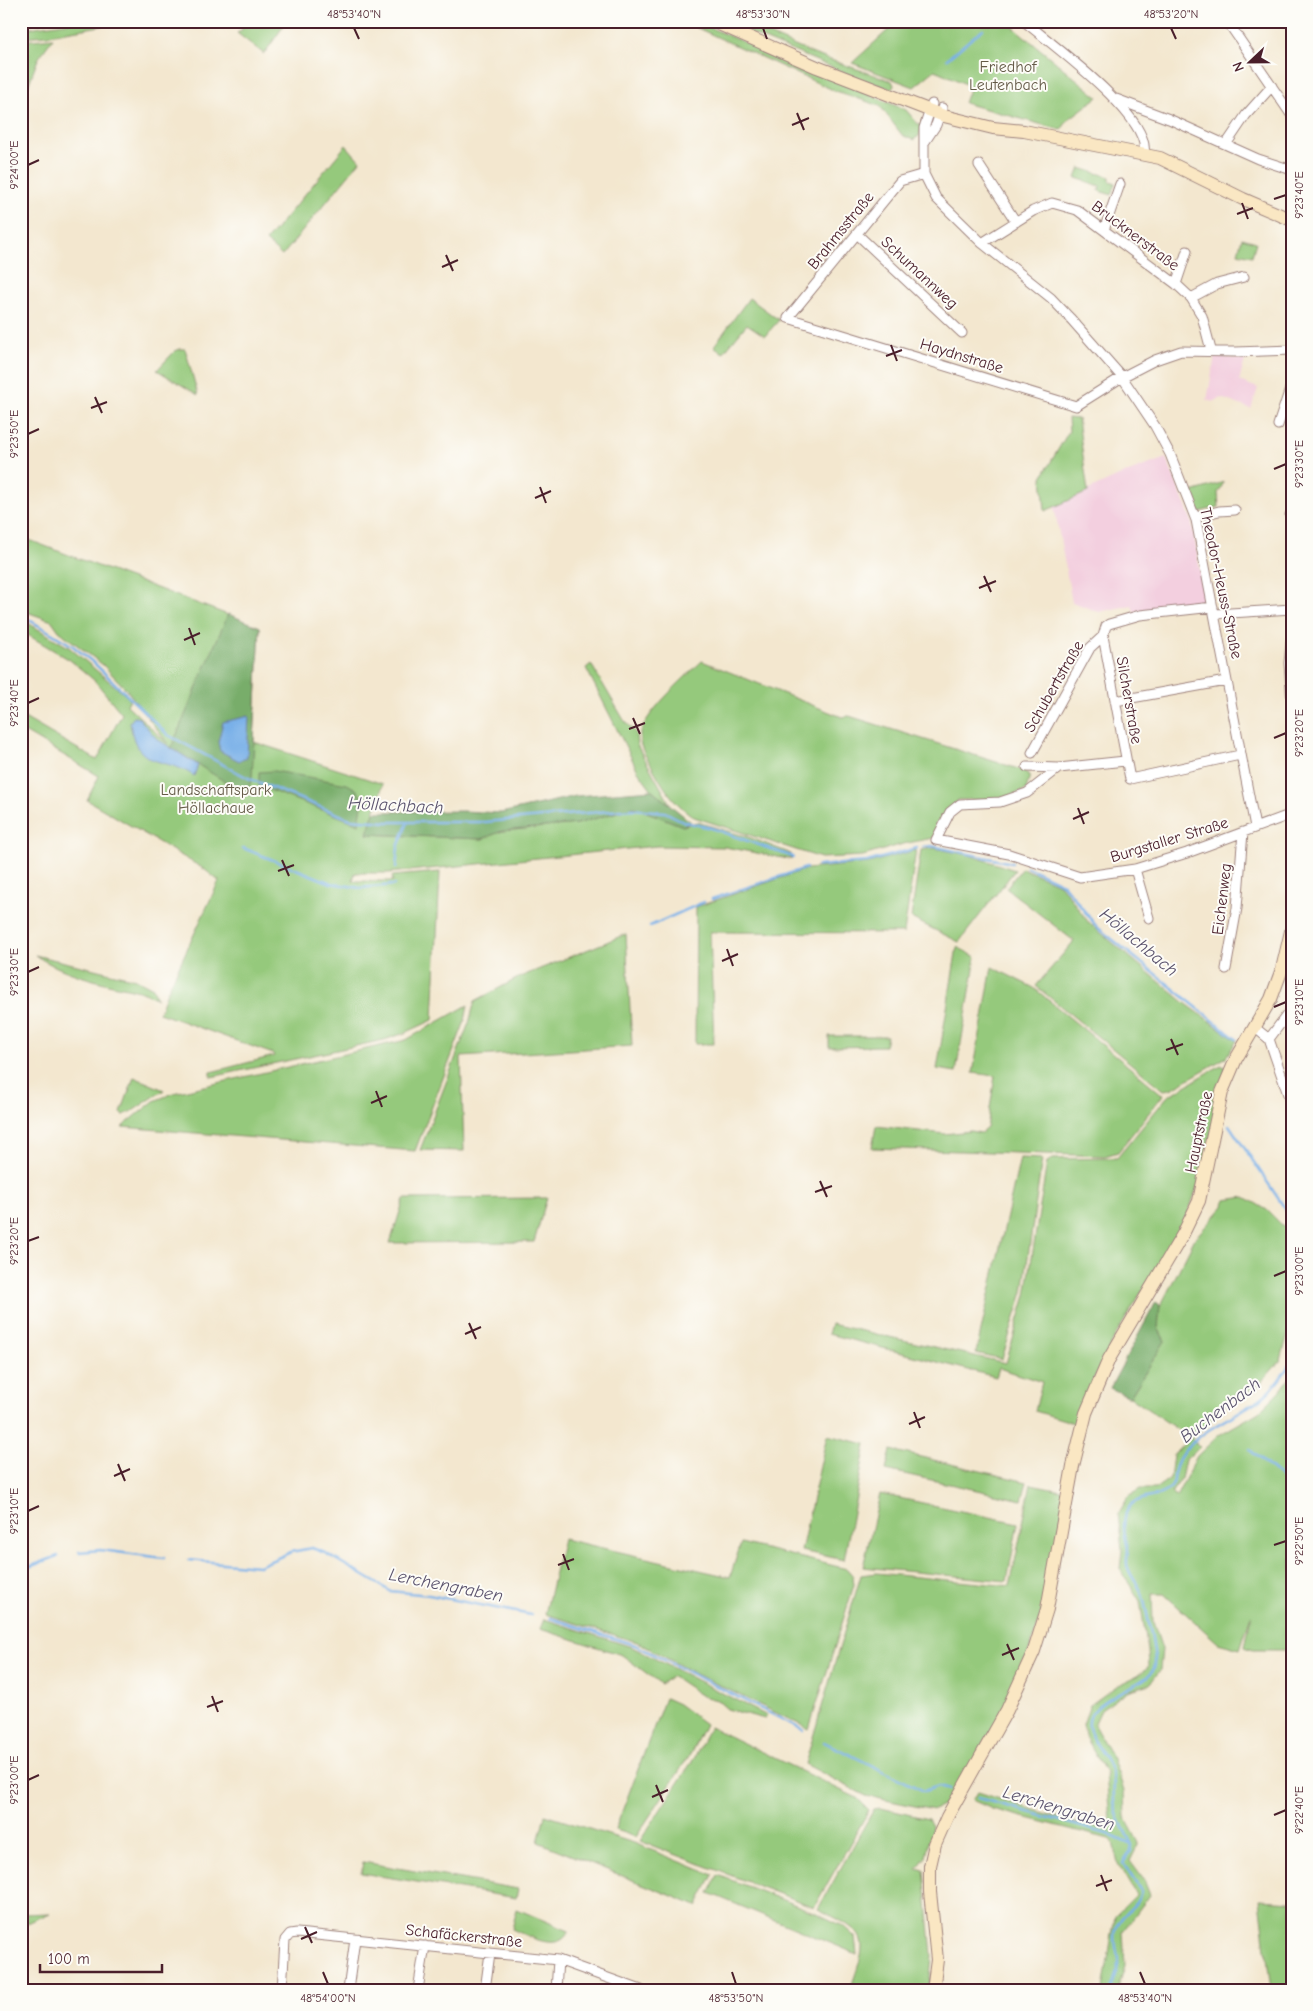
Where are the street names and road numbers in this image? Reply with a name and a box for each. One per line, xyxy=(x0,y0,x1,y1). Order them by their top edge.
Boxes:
street label: Brahmsstraße xyxy=(804,188,878,273)
street label: Brucknerstraße xyxy=(1088,197,1183,275)
street label: Schumannweg xyxy=(877,233,961,313)
street label: Haydnstraße xyxy=(918,335,1005,377)
street label: Theodor-Heuss-Straße xyxy=(1196,506,1246,660)
street label: Schubertstraße xyxy=(1020,637,1087,736)
street label: Silcherstraße xyxy=(1112,655,1146,745)
street label: Burgstaller Straße xyxy=(1108,813,1230,866)
street label: Eichenweg xyxy=(1209,862,1235,936)
street label: Hauptstraße xyxy=(1182,1090,1216,1175)
street label: Schafäckerstraße xyxy=(405,1921,523,1951)

